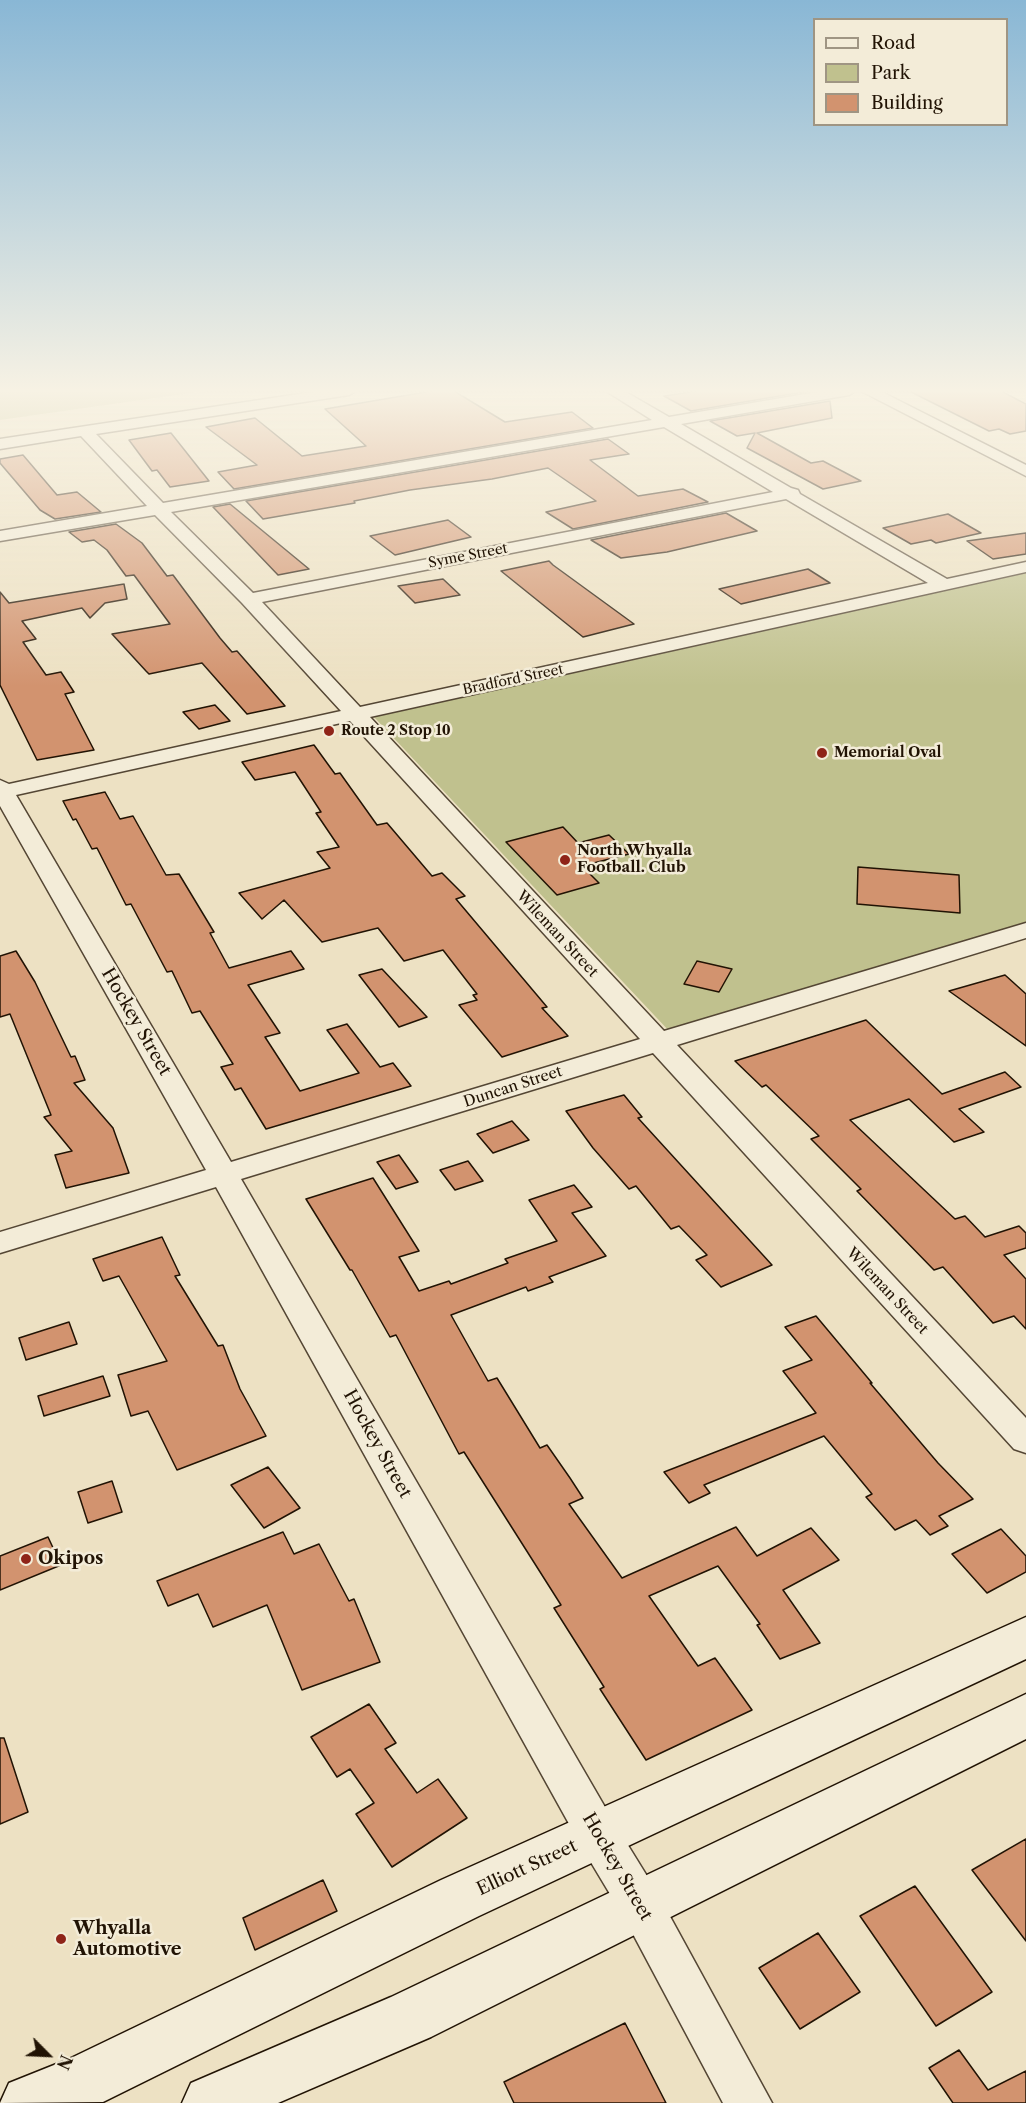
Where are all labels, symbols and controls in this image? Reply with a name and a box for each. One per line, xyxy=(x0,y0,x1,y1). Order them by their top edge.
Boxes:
legend xyxy=(813,18,1008,126)
text: Road xyxy=(871,32,916,54)
text: Park xyxy=(871,62,910,84)
text: Building xyxy=(871,92,943,114)
street label: Syme Street xyxy=(427,540,509,572)
street label: Bradford Street xyxy=(461,661,565,699)
place label: Route 2 Stop 10 xyxy=(341,723,451,739)
marker: Route 2 Stop 10 xyxy=(322,724,336,738)
place label: Memorial Oval xyxy=(834,745,942,761)
marker: Memorial Oval xyxy=(815,746,829,760)
place label: North Whyalla Football. Club xyxy=(577,842,692,877)
marker: North Whyalla Football. Club xyxy=(558,853,572,867)
street label: Wileman Street xyxy=(512,887,602,981)
street label: Hockey Street xyxy=(96,964,176,1080)
street label: Duncan Street xyxy=(461,1063,565,1111)
street label: Wileman Street xyxy=(842,1244,932,1338)
street label: Hockey Street xyxy=(338,1386,416,1502)
place label: Okipos xyxy=(38,1548,103,1570)
marker: Okipos xyxy=(19,1552,33,1566)
street label: Hockey Street xyxy=(577,1809,657,1925)
street label: Elliott Street xyxy=(473,1835,581,1901)
place label: Whyalla Automotive xyxy=(73,1918,182,1960)
marker: Whyalla Automotive xyxy=(54,1932,68,1946)
north arrow xyxy=(18,2025,78,2085)
text: N xyxy=(52,2052,76,2073)

